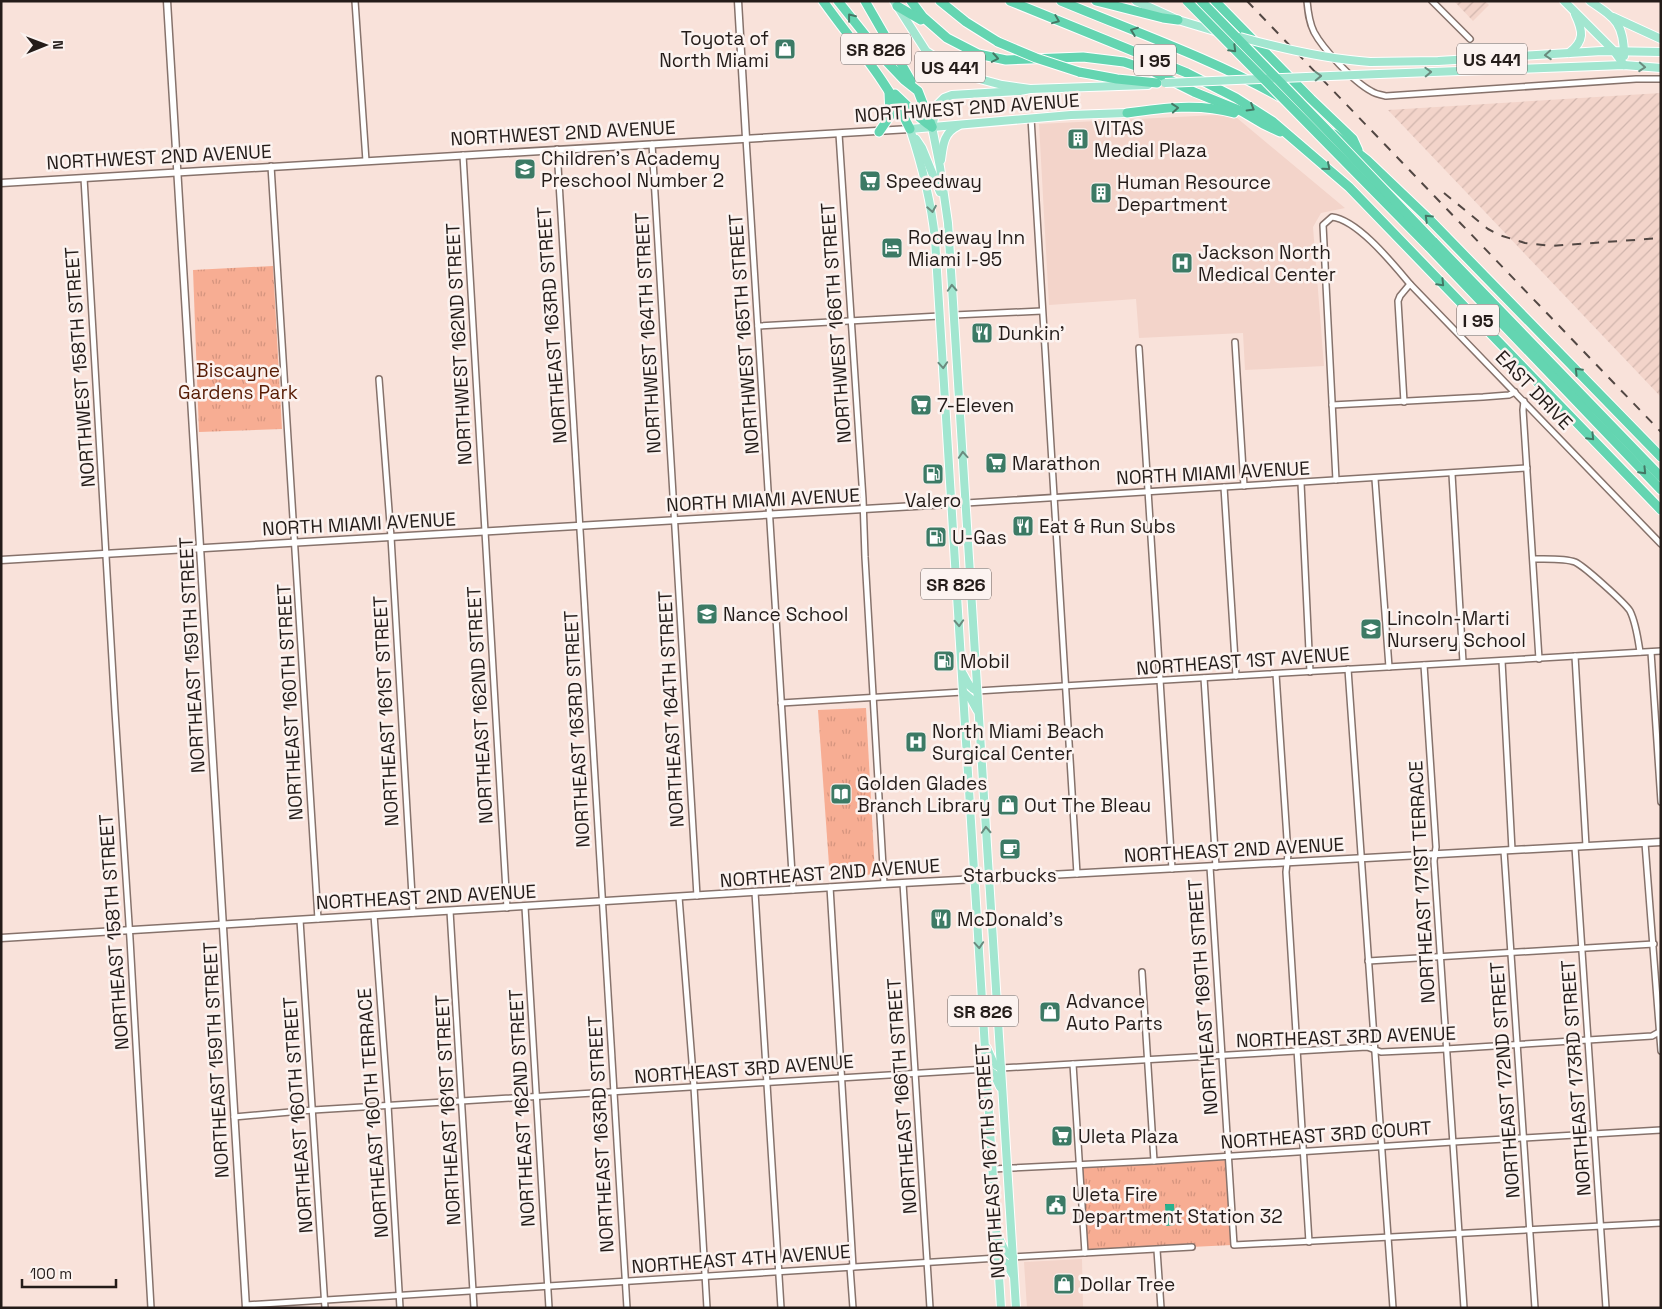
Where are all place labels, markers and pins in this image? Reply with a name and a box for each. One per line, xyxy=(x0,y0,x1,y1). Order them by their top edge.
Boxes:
place label: Toyota of North Miami xyxy=(659,26,769,73)
shop icon: Toyota of North Miami xyxy=(773,37,797,61)
place label: VITAS Medial Plaza xyxy=(1094,116,1207,163)
building icon: VITAS Medial Plaza xyxy=(1066,127,1090,151)
place label: Children's Academy Preschool Number 2 xyxy=(541,146,724,193)
school or university icon: Children's Academy Preschool Number 2 xyxy=(513,157,537,181)
supermarket icon: Speedway xyxy=(858,169,882,193)
place label: Speedway xyxy=(886,169,982,194)
place label: Human Resource Department xyxy=(1117,170,1271,217)
building icon: Human Resource Department xyxy=(1089,181,1113,205)
place label: Rodeway Inn Miami I-95 xyxy=(908,225,1025,272)
hotel icon: Rodeway Inn Miami I-95 xyxy=(880,236,904,260)
place label: Jackson North Medical Center xyxy=(1198,240,1336,287)
hospital icon: Jackson North Medical Center xyxy=(1170,251,1194,275)
restaurant icon: Dunkin' xyxy=(970,321,994,345)
place label: Dunkin' xyxy=(998,321,1065,346)
supermarket icon: 7-Eleven xyxy=(909,393,933,417)
place label: 7-Eleven xyxy=(937,393,1014,418)
supermarket icon: Marathon xyxy=(984,451,1008,475)
place label: Marathon xyxy=(1012,451,1100,476)
fuel station icon: Valero xyxy=(921,462,945,486)
place label: Valero xyxy=(905,488,961,513)
restaurant icon: Eat & Run Subs xyxy=(1011,514,1035,538)
place label: Eat & Run Subs xyxy=(1039,514,1176,539)
fuel station icon: U-Gas xyxy=(924,525,948,549)
place label: U-Gas xyxy=(952,525,1007,550)
school or university icon: Nance School xyxy=(695,602,719,626)
place label: Nance School xyxy=(723,602,848,627)
place label: Lincoln-Marti Nursery School xyxy=(1387,606,1526,653)
school or university icon: Lincoln-Marti Nursery School xyxy=(1359,617,1383,641)
fuel station icon: Mobil xyxy=(932,649,956,673)
place label: Mobil xyxy=(960,649,1010,674)
place label: North Miami Beach Surgical Center xyxy=(932,719,1104,766)
hospital icon: North Miami Beach Surgical Center xyxy=(904,730,928,754)
place label: Golden Glades Branch Library xyxy=(857,771,991,818)
library icon: Golden Glades Branch Library xyxy=(829,782,853,806)
shop icon: Out The Bleau xyxy=(996,793,1020,817)
place label: Out The Bleau xyxy=(1024,793,1151,818)
cafe icon: Starbucks xyxy=(998,837,1022,861)
place label: Starbucks xyxy=(963,863,1057,888)
restaurant icon: McDonald's xyxy=(929,907,953,931)
place label: McDonald's xyxy=(957,907,1063,932)
place label: Advance Auto Parts xyxy=(1066,989,1163,1036)
shop icon: Advance Auto Parts xyxy=(1038,1000,1062,1024)
supermarket icon: Uleta Plaza xyxy=(1050,1124,1074,1148)
place label: Uleta Plaza xyxy=(1078,1124,1179,1149)
place label: Uleta Fire Department Station 32 xyxy=(1072,1182,1283,1229)
public building icon: Uleta Fire Department Station 32 xyxy=(1044,1193,1068,1217)
shop icon: Dollar Tree xyxy=(1052,1272,1076,1296)
place label: Dollar Tree xyxy=(1080,1272,1175,1297)

